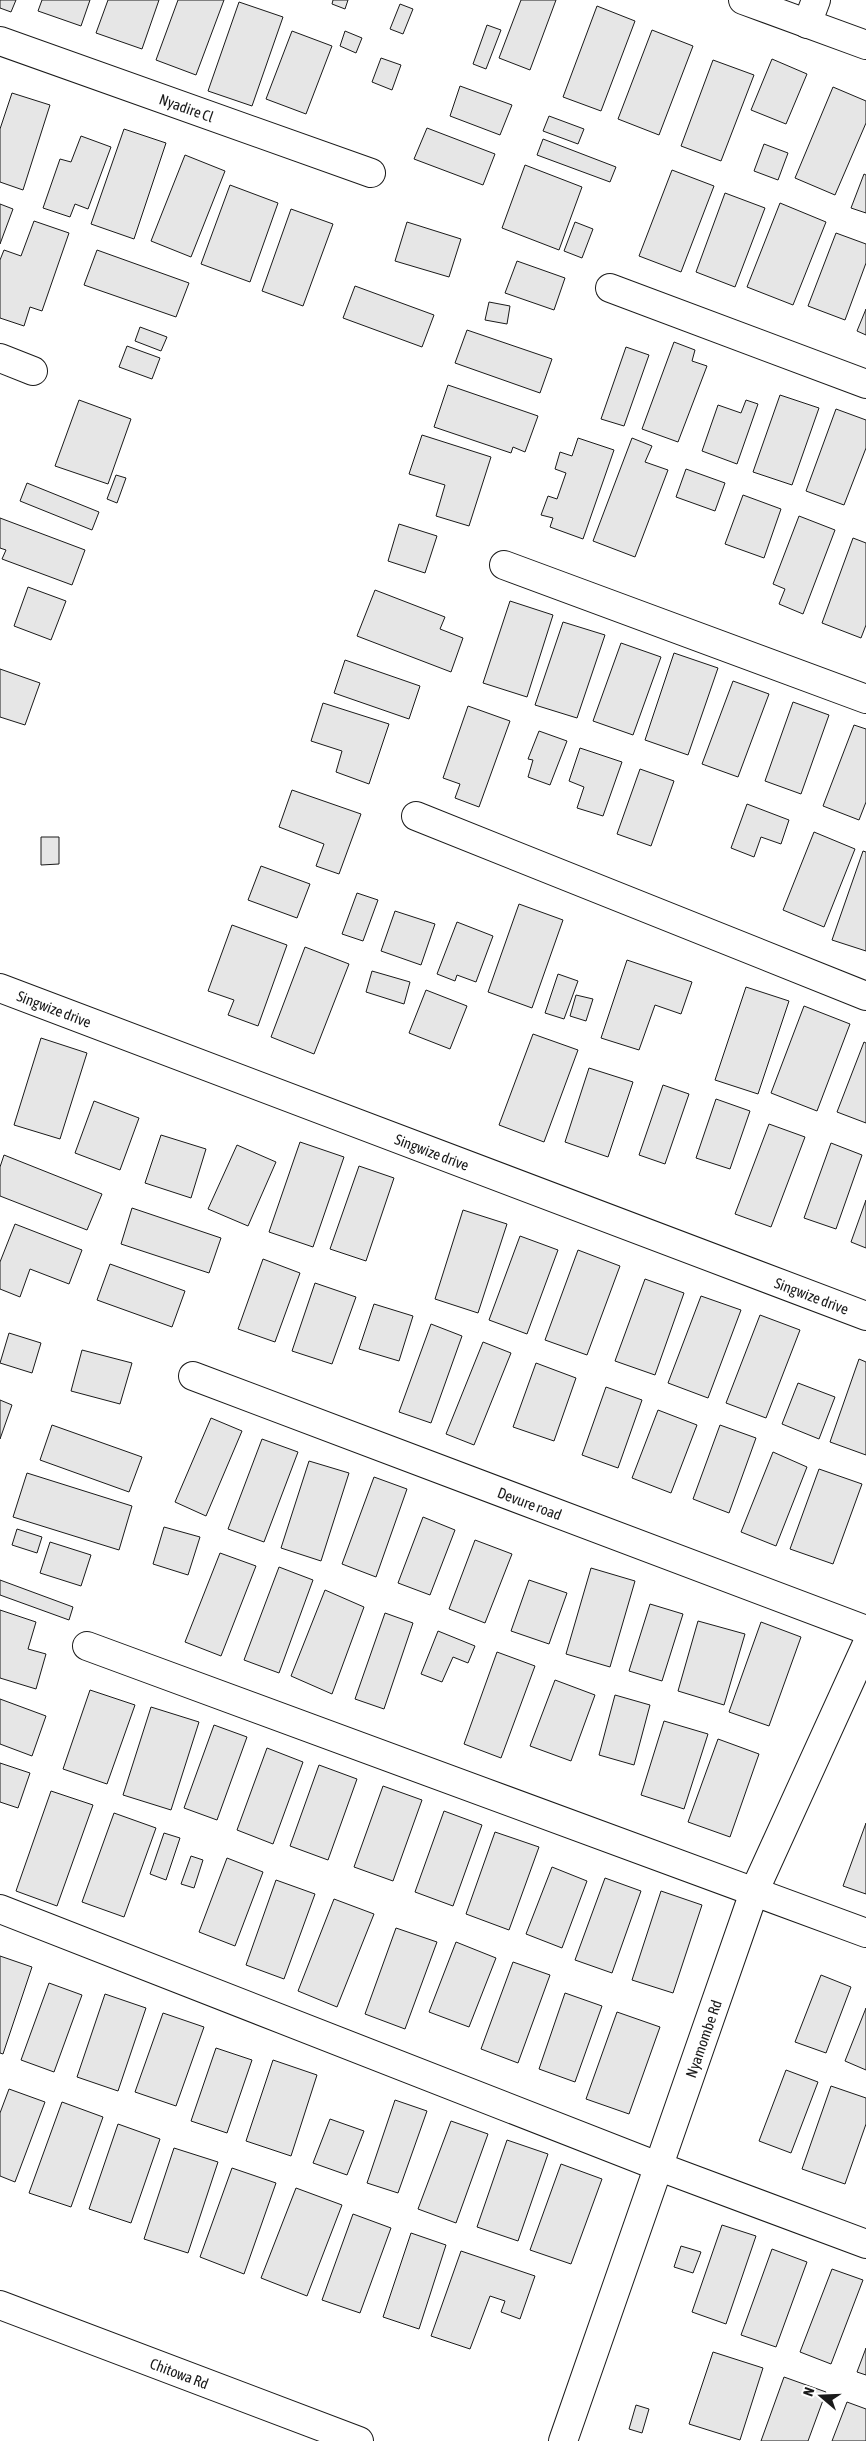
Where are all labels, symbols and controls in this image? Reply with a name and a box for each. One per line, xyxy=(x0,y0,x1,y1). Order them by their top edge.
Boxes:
street label: Nyadire Cl xyxy=(157,90,216,125)
street label: Singwize drive xyxy=(15,987,94,1030)
street label: Singwize drive xyxy=(393,1130,472,1173)
street label: Singwize drive xyxy=(772,1274,851,1317)
street label: Devure road xyxy=(495,1483,564,1523)
street label: Nyamombe Rd xyxy=(682,1998,724,2080)
street label: Chitowa Rd xyxy=(148,2354,211,2392)
north arrow xyxy=(796,2371,846,2421)
text: N xyxy=(800,2385,818,2398)

